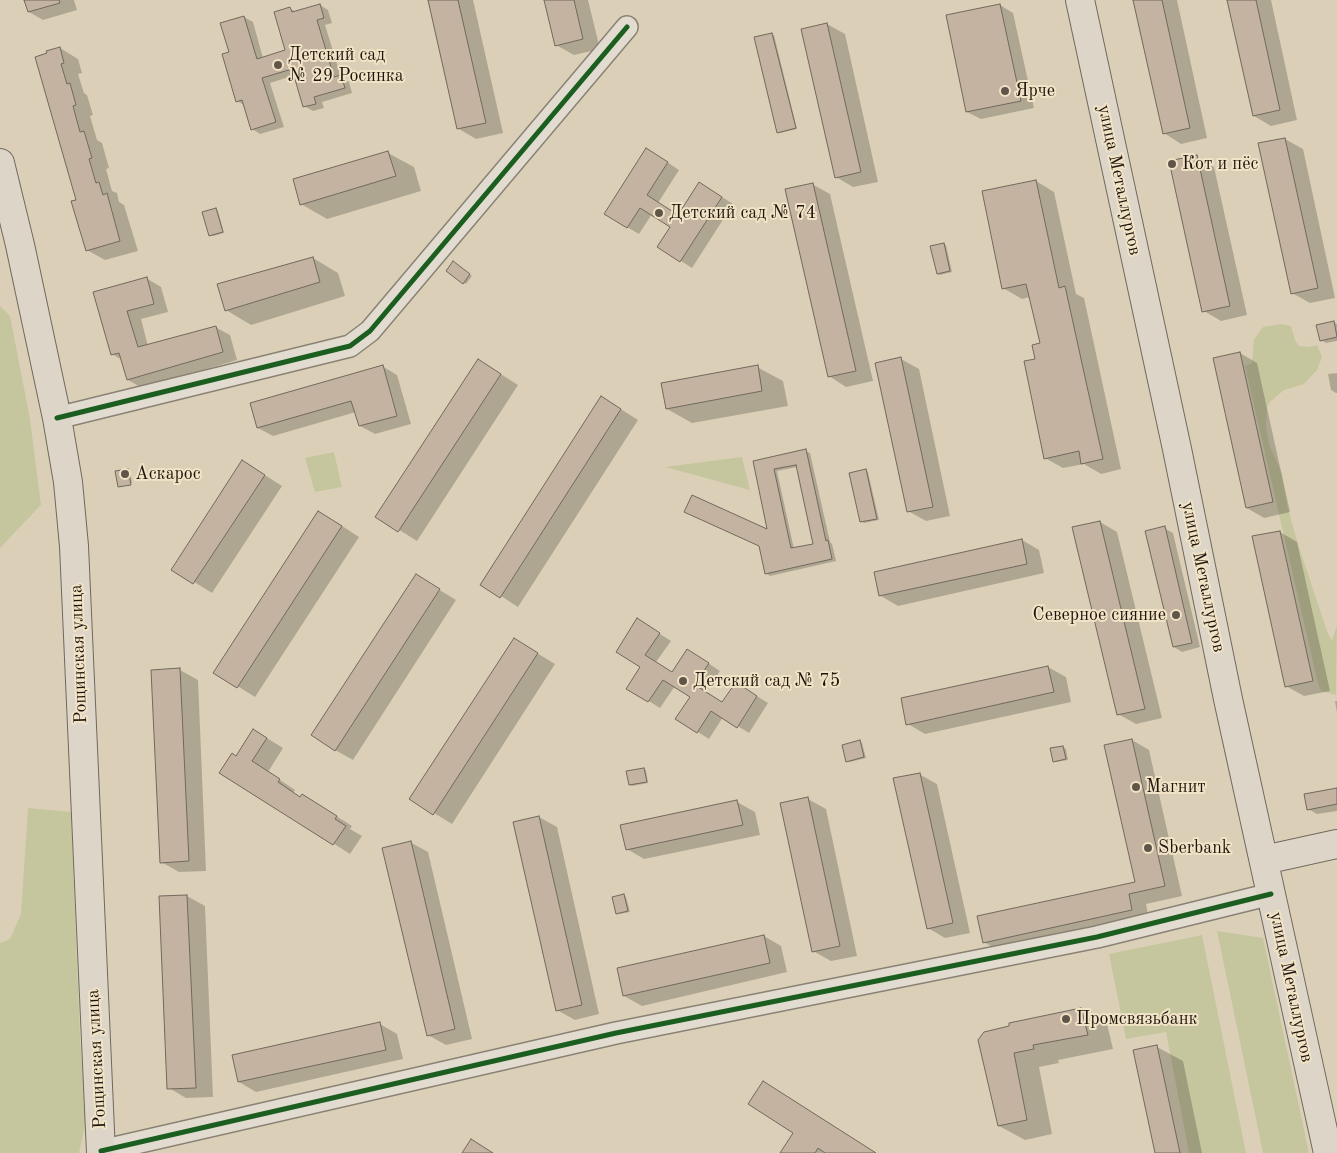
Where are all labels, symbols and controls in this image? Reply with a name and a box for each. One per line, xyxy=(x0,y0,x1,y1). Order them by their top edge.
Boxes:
place label: Детский сад № 29 Росинка xyxy=(288,44,404,86)
marker: Детский сад № 29 Росинка xyxy=(272,59,284,71)
place label: Ярче xyxy=(1015,80,1055,102)
marker: Ярче xyxy=(999,85,1011,97)
street label: улица Металлургов xyxy=(1092,103,1146,257)
place label: Кот и пёс xyxy=(1182,153,1258,175)
marker: Кот и пёс xyxy=(1166,158,1178,170)
place label: Детский сад № 74 xyxy=(669,202,816,224)
marker: Детский сад № 74 xyxy=(653,207,665,219)
place label: Аскарос xyxy=(135,463,201,485)
marker: Аскарос xyxy=(119,468,131,480)
street label: улица Металлургов xyxy=(1176,500,1230,654)
street label: Рощинская улица xyxy=(66,584,92,724)
place label: Северное сияние xyxy=(1033,604,1166,626)
marker: Северное сияние xyxy=(1170,609,1182,621)
place label: Детский сад № 75 xyxy=(693,670,840,692)
marker: Детский сад № 75 xyxy=(677,675,689,687)
place label: Магнит xyxy=(1146,776,1206,798)
marker: Магнит xyxy=(1130,781,1142,793)
place label: Sberbank xyxy=(1158,837,1231,859)
marker: Sberbank xyxy=(1142,842,1154,854)
street label: улица Металлургов xyxy=(1264,910,1318,1064)
street label: Рощинская улица xyxy=(83,989,111,1129)
place label: Промсвязьбанк xyxy=(1076,1008,1198,1030)
marker: Промсвязьбанк xyxy=(1060,1013,1072,1025)

